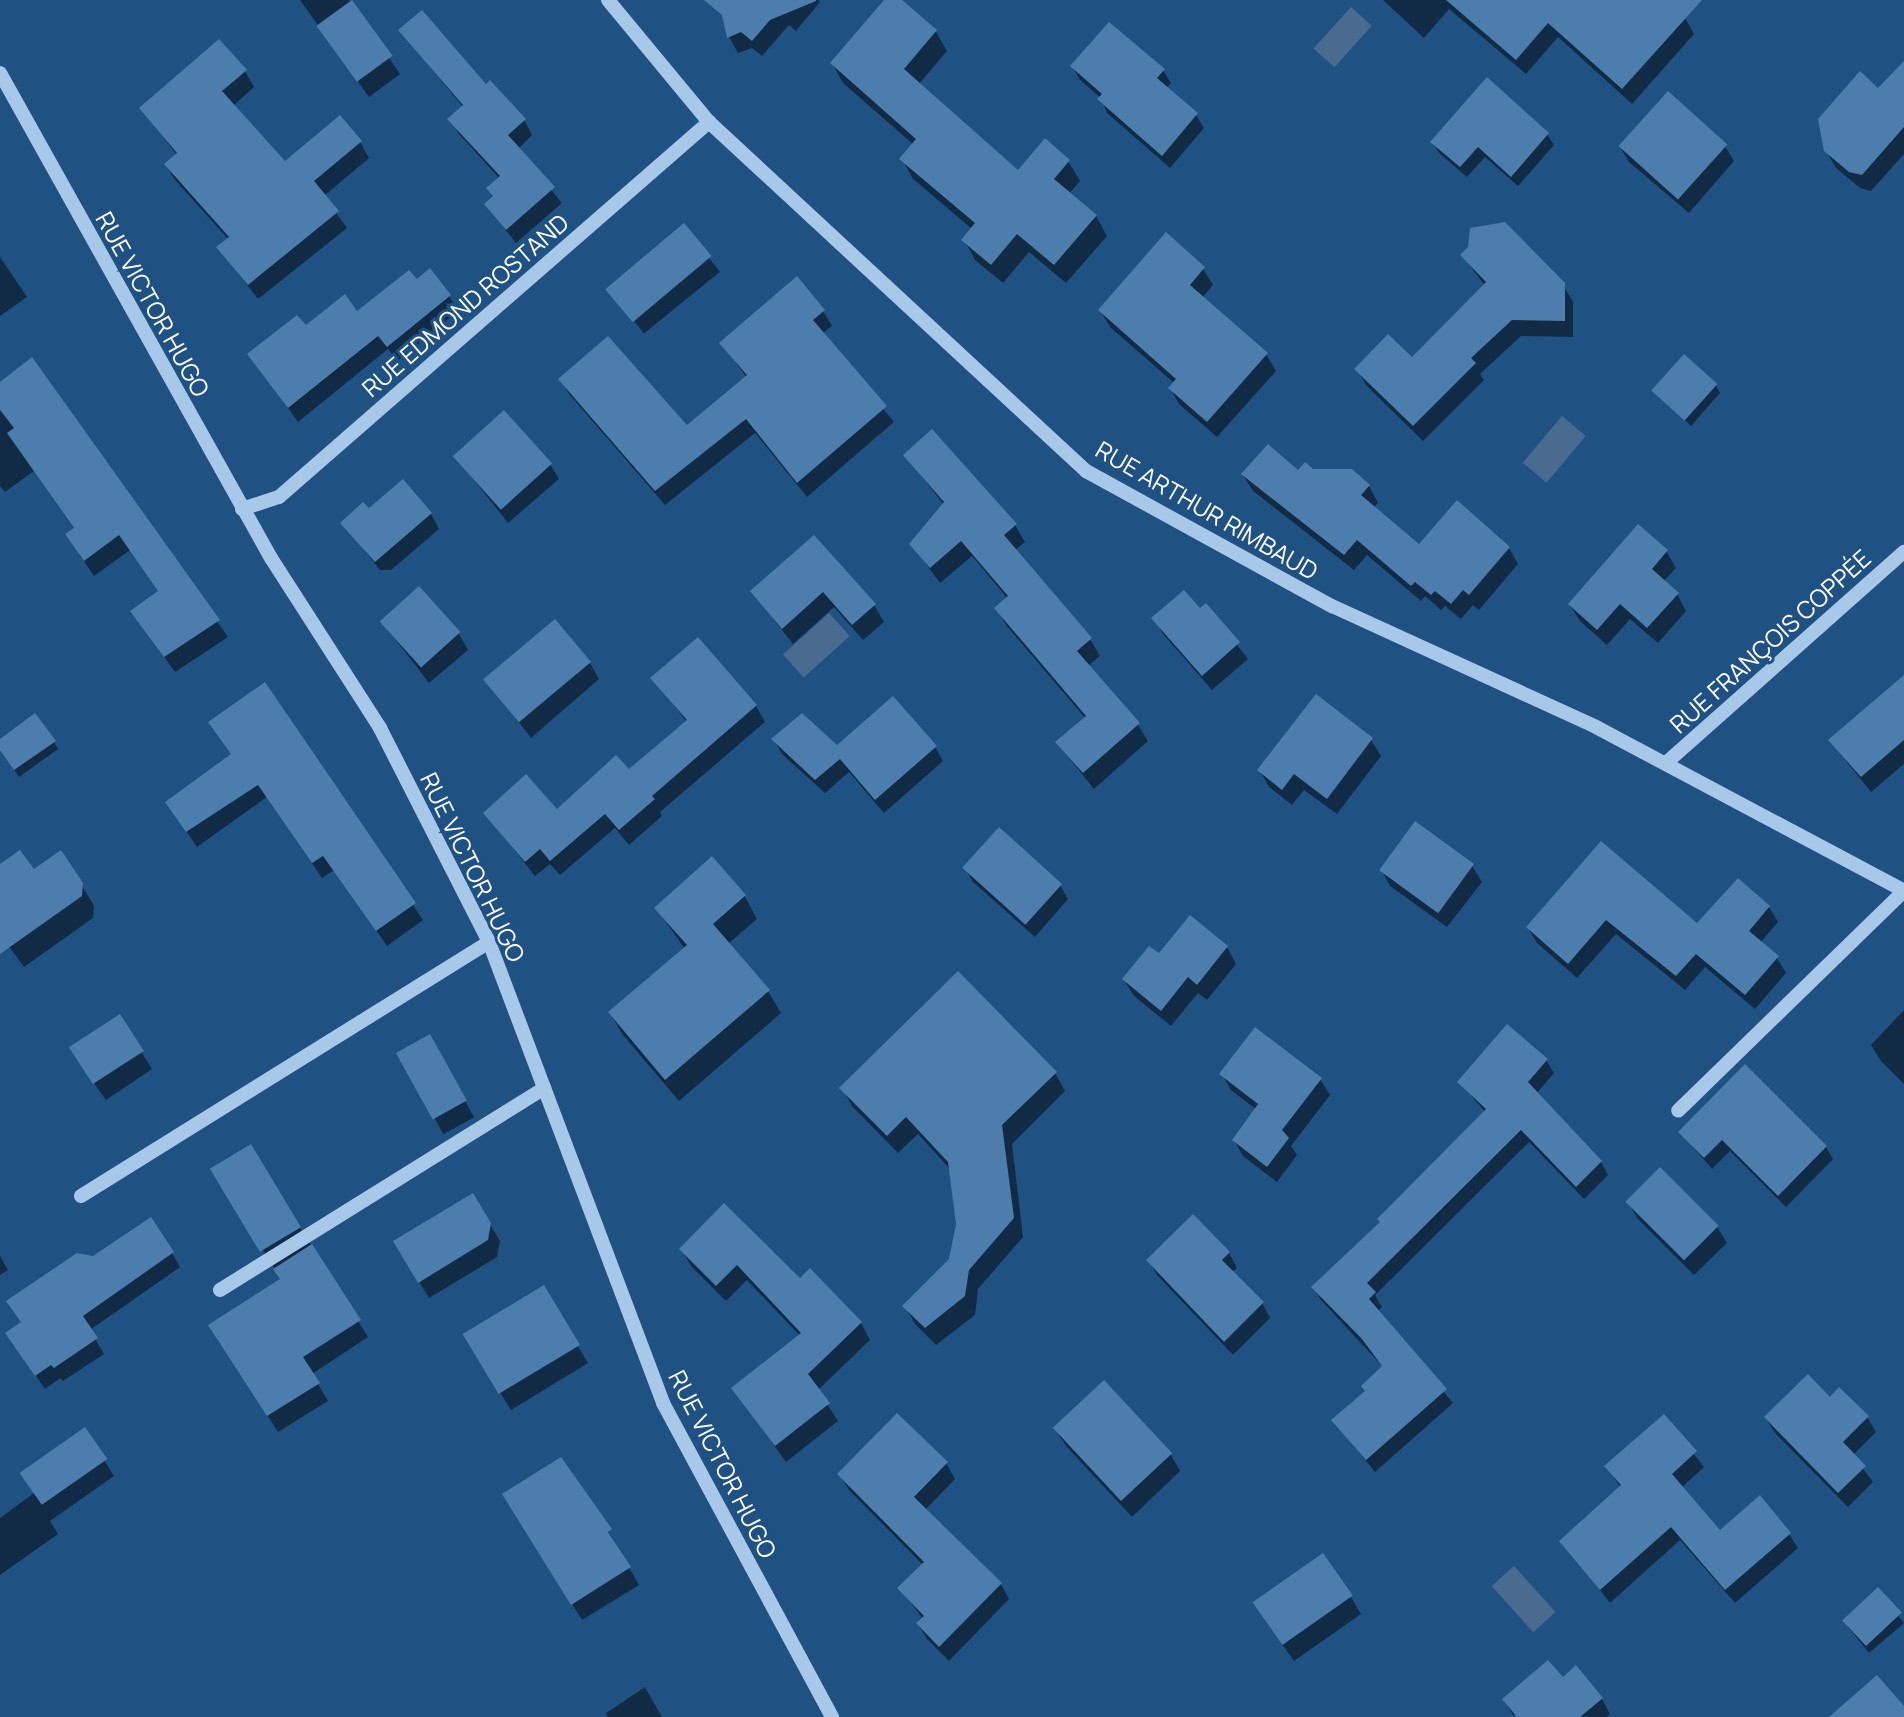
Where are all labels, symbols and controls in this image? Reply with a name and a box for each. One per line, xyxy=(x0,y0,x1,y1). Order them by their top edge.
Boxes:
street label: RUE VICTOR HUGO xyxy=(90,207,216,401)
street label: RUE EDMOND ROSTAND xyxy=(356,208,574,402)
street label: RUE ARTHUR RIMBAUD xyxy=(1091,435,1323,585)
street label: RUE FRANÇOIS COPPÉE xyxy=(1664,543,1876,739)
street label: RUE VICTOR HUGO xyxy=(415,768,531,966)
street label: RUE VICTOR HUGO xyxy=(663,1365,783,1563)

